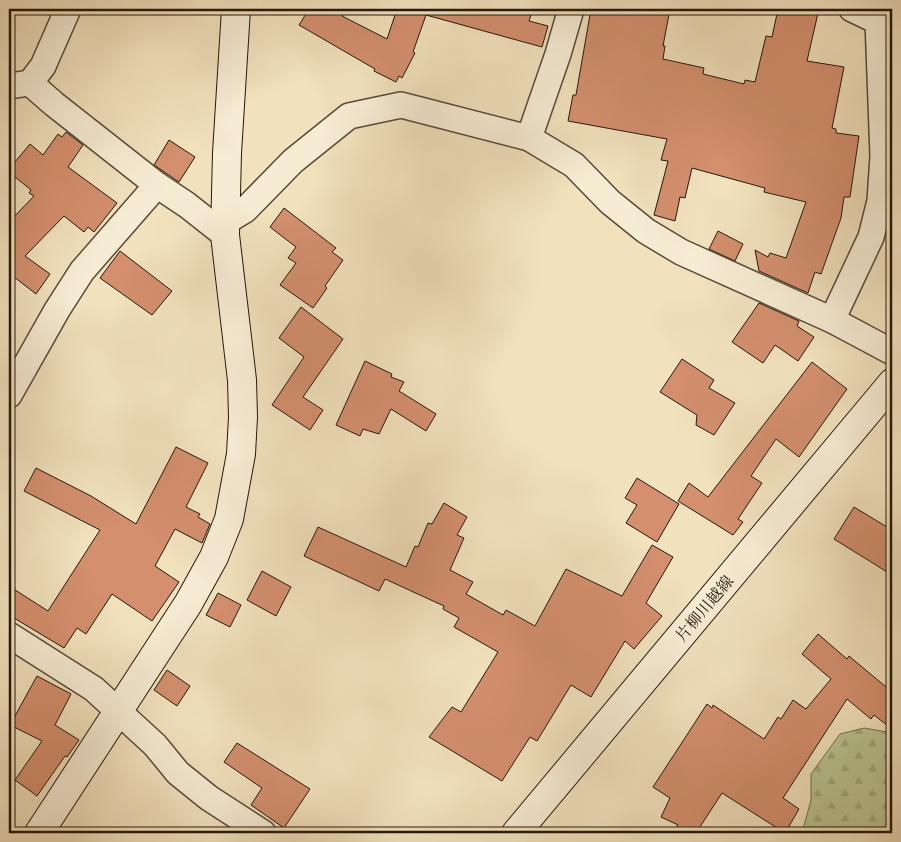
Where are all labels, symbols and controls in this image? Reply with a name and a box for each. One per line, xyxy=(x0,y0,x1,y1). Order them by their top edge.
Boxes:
street label: 片柳川越線 xyxy=(669,570,739,646)

